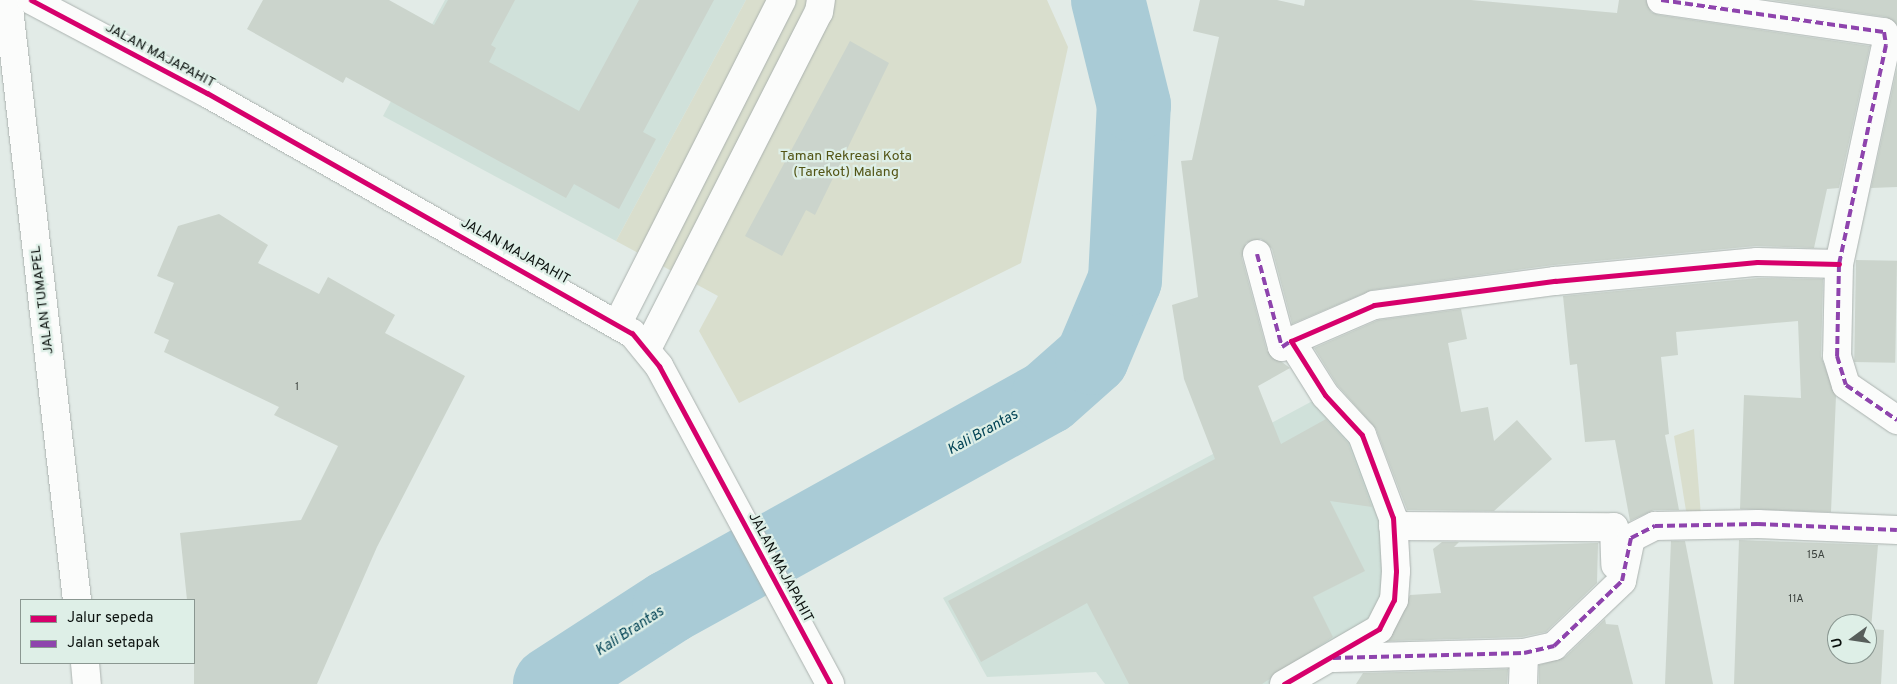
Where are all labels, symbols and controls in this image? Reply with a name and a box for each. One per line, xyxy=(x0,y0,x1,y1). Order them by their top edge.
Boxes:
street label: JALAN MAJAPAHIT xyxy=(102,20,218,92)
park label: Taman Rekreasi Kota (Tarekot) Malang xyxy=(780,149,912,182)
street label: JALAN MAJAPAHIT xyxy=(458,215,572,289)
street label: JALAN TUMAPEL xyxy=(28,244,58,356)
house number: 1 xyxy=(295,380,299,394)
water label: Kali Brantas xyxy=(945,406,1021,460)
street label: JALAN MAJAPAHIT xyxy=(744,510,816,626)
house number: 15A xyxy=(1807,548,1825,562)
house number: 11A xyxy=(1788,592,1804,606)
legend xyxy=(20,599,195,664)
water label: Kali Brantas xyxy=(592,603,668,661)
text: Jalur sepeda xyxy=(67,609,153,628)
north arrow xyxy=(1827,614,1877,664)
text: Jalan setapak xyxy=(67,634,160,653)
text: U xyxy=(1828,636,1847,649)

